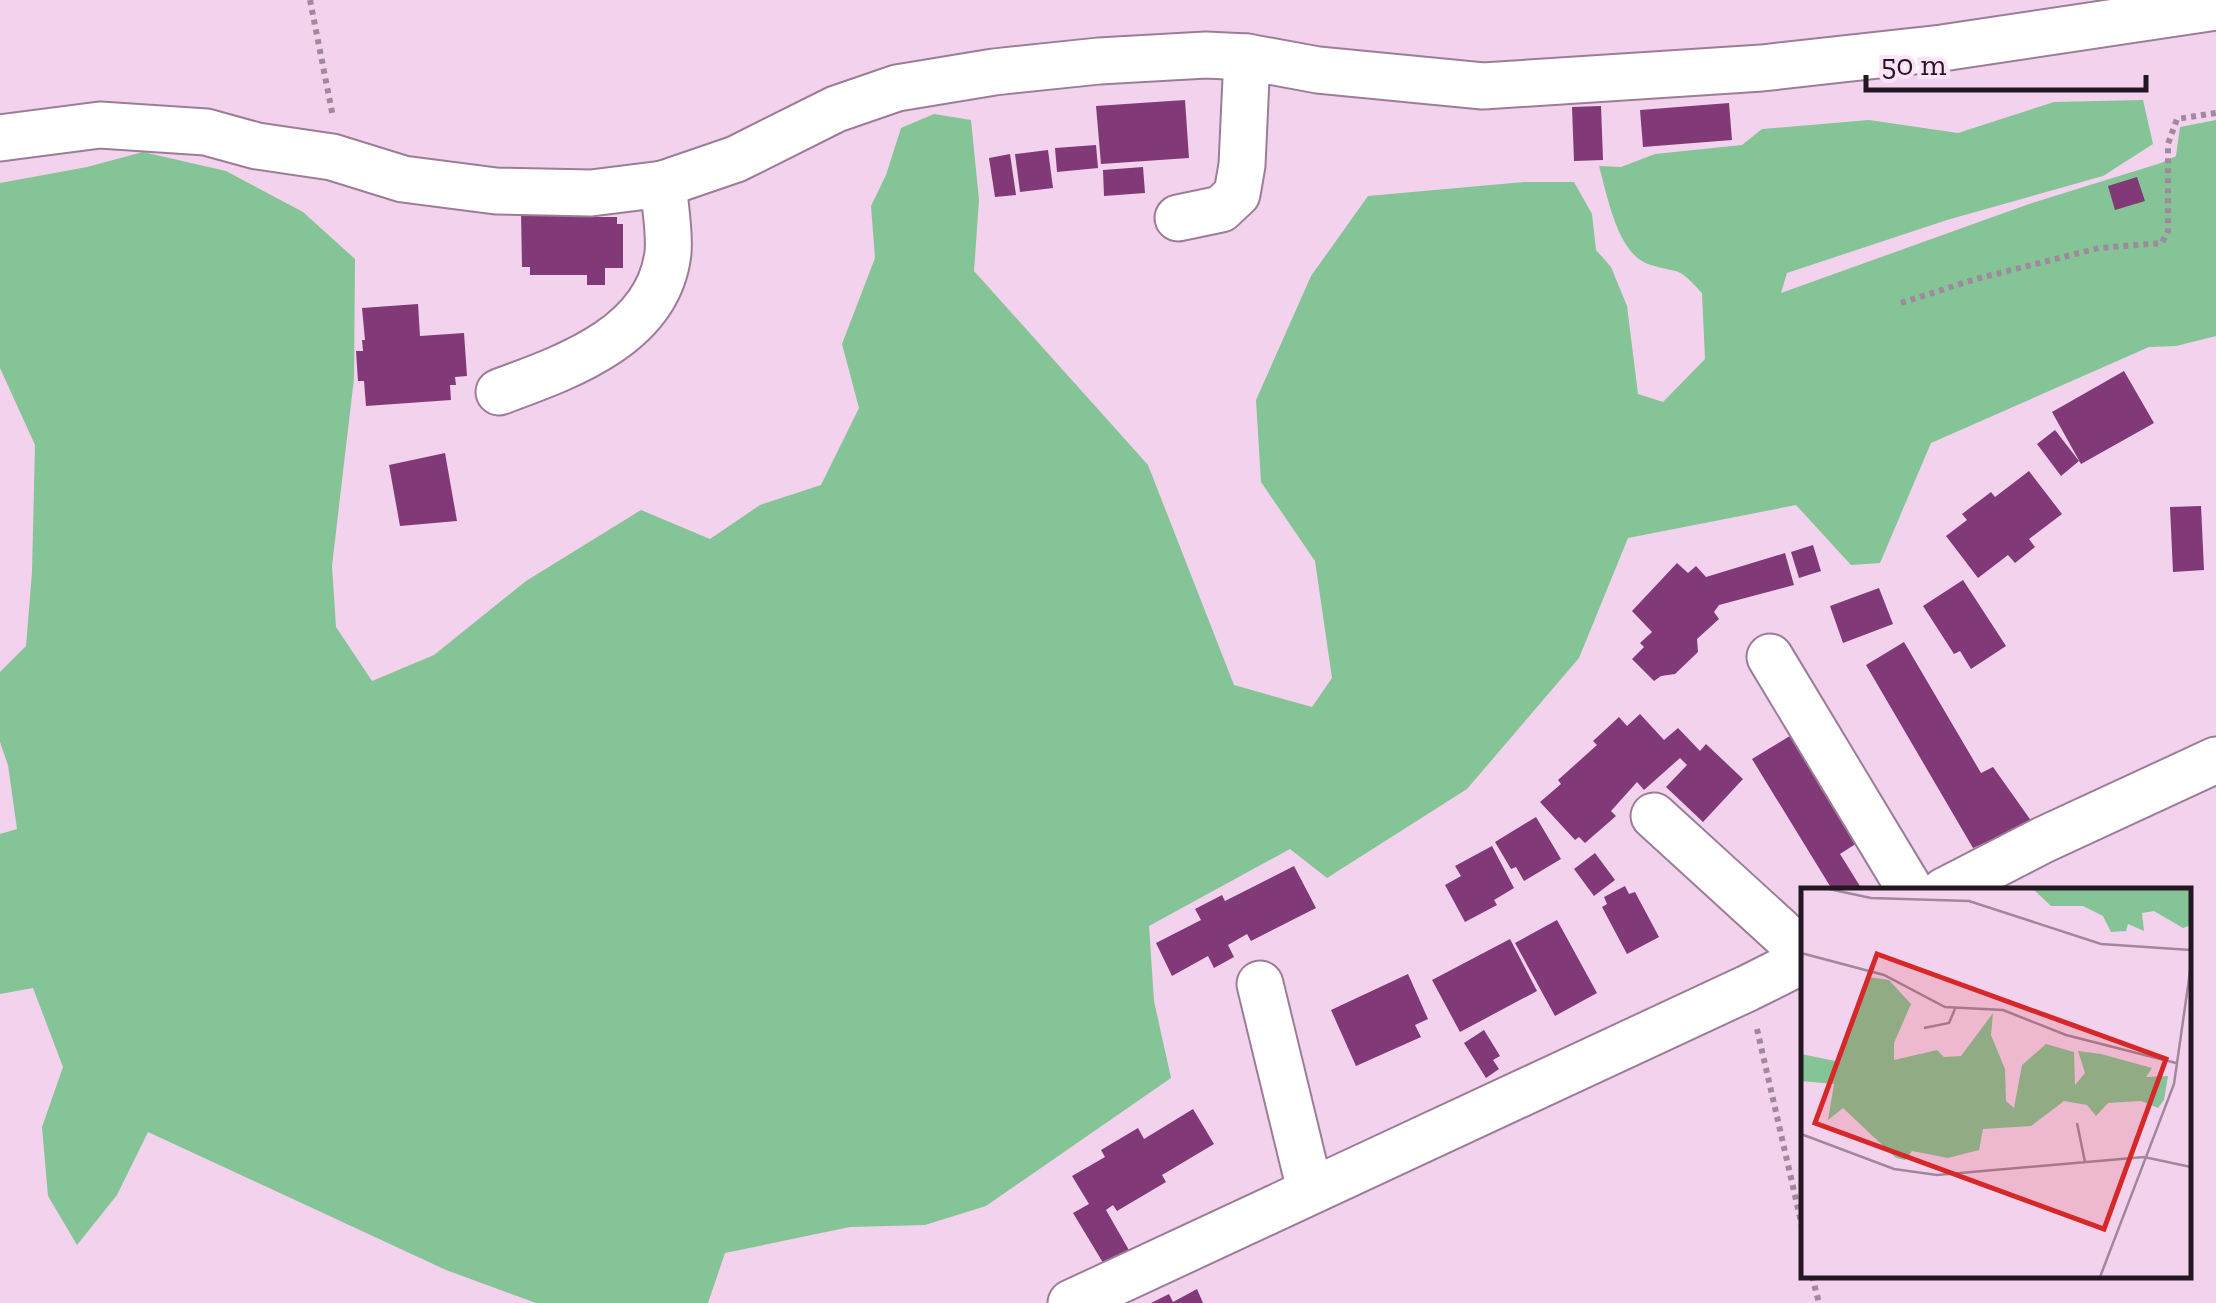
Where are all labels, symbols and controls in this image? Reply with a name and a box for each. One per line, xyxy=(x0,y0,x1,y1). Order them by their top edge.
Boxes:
scale bar xyxy=(1866,30,2146,92)
text: 50 m xyxy=(1881,47,1946,83)
inset map xyxy=(1801,888,2191,1278)

